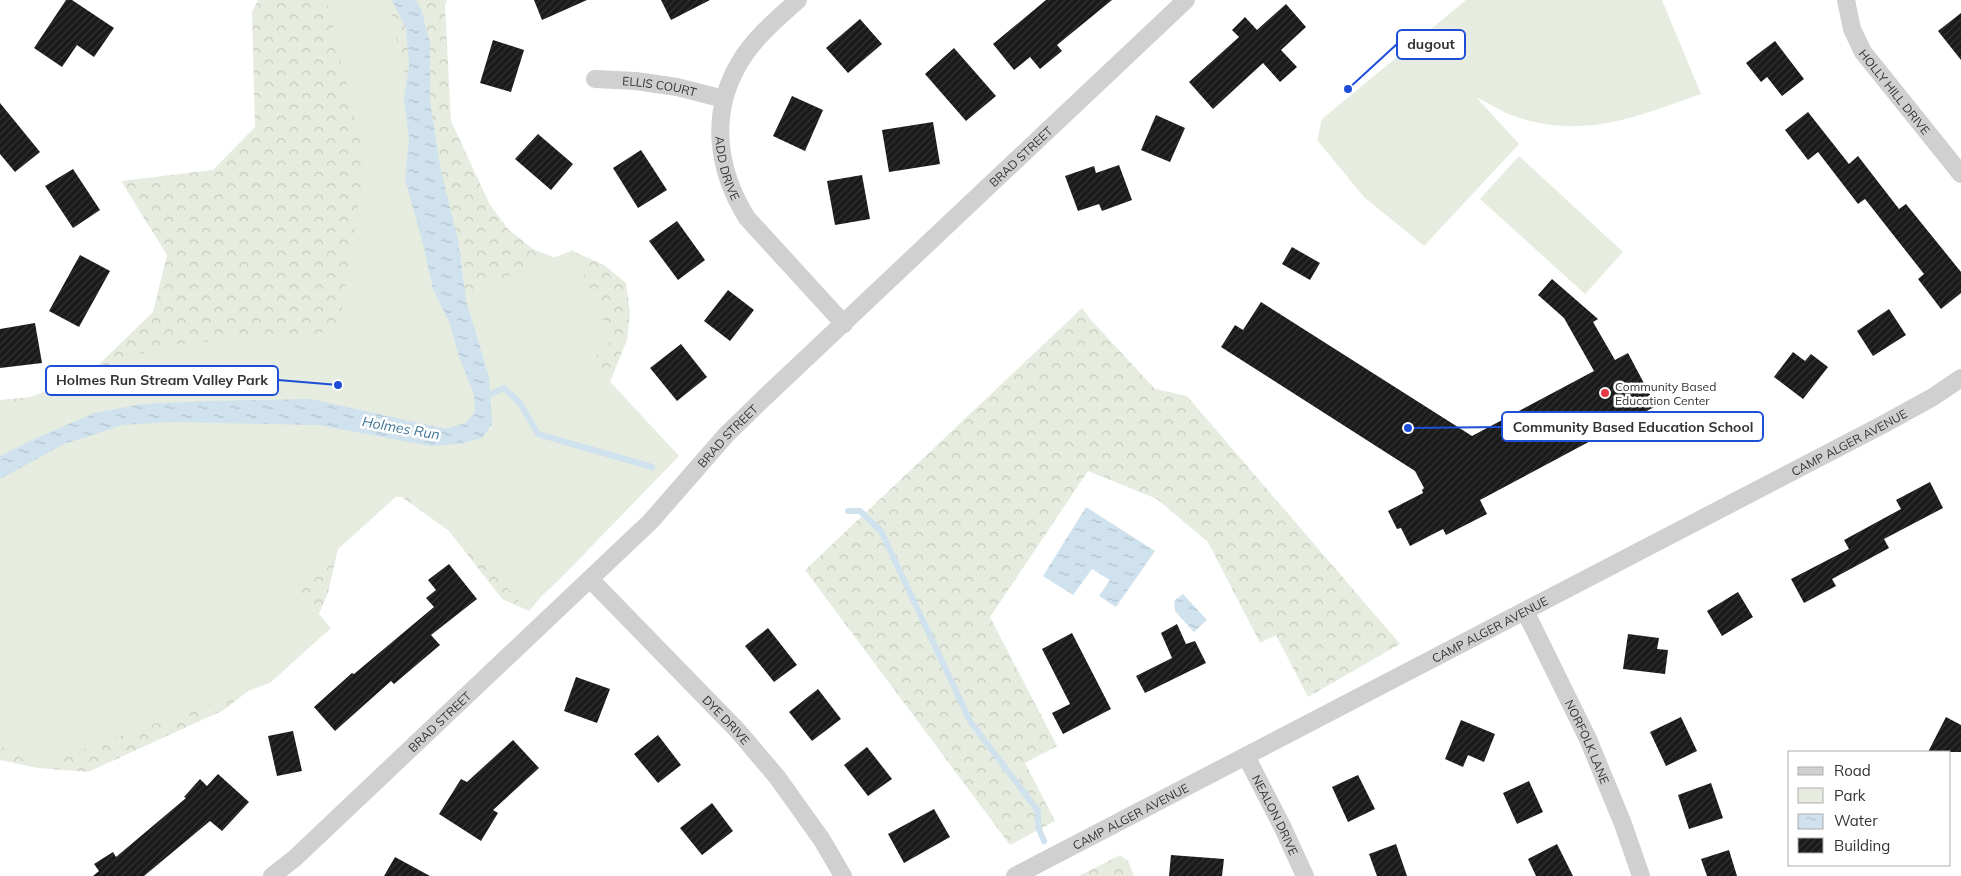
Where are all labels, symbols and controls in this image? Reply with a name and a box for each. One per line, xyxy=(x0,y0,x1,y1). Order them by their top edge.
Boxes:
callout: dugout xyxy=(1397,30,1465,59)
text: dugout xyxy=(1407,35,1456,53)
street label: HOLLY HILL DRIVE xyxy=(1856,46,1934,137)
street label: ELLIS COURT xyxy=(622,73,699,99)
street label: BRAD STREET xyxy=(986,122,1056,190)
street label: ADD DRIVE xyxy=(713,136,744,203)
callout: Holmes Run Stream Valley Park xyxy=(46,366,278,395)
text: Holmes Run Stream Valley Park xyxy=(56,371,268,389)
place label: Community Based Education Center xyxy=(1615,379,1716,408)
marker: Community Based Education Center xyxy=(1599,387,1611,399)
street label: BRAD STREET xyxy=(694,400,761,470)
street label: CAMP ALGER AVENUE xyxy=(1788,405,1909,479)
water label: Holmes Run xyxy=(361,412,441,444)
callout: Community Based Education School xyxy=(1502,412,1763,441)
text: Community Based Education School xyxy=(1513,418,1753,436)
street label: CAMP ALGER AVENUE xyxy=(1429,593,1550,665)
street label: BRAD STREET xyxy=(405,687,475,755)
street label: DYE DRIVE xyxy=(700,692,753,747)
street label: NORFOLK LANE xyxy=(1562,697,1613,786)
legend xyxy=(1788,751,1951,866)
text: Road xyxy=(1834,761,1871,780)
street label: NEALON DRIVE xyxy=(1249,772,1302,858)
street label: CAMP ALGER AVENUE xyxy=(1070,780,1191,852)
text: Park xyxy=(1834,786,1866,805)
text: Water xyxy=(1834,811,1878,830)
text: Building xyxy=(1834,836,1890,855)

